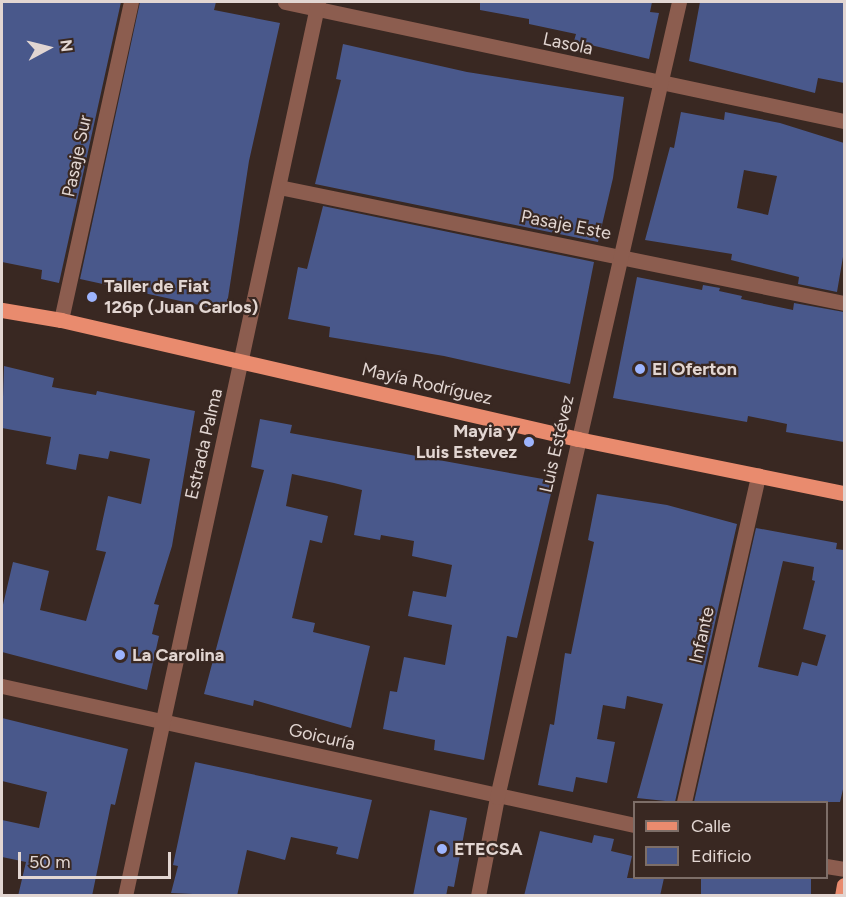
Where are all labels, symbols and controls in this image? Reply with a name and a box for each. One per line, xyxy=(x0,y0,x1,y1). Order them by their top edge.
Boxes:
north arrow xyxy=(18,18,78,78)
street label: Lasola xyxy=(541,28,595,60)
text: N xyxy=(56,38,77,53)
street label: Pasaje Sur xyxy=(58,113,96,199)
street label: Pasaje Este xyxy=(519,206,613,244)
place label: Taller de Fiat 126p (Juan Carlos) xyxy=(104,276,258,318)
marker: Taller de Fiat 126p (Juan Carlos) xyxy=(85,290,99,304)
street label: Mayía Rodríguez xyxy=(360,358,494,410)
place label: El Oferton xyxy=(652,358,737,380)
marker: El Oferton xyxy=(633,362,647,376)
street label: Estrada Palma xyxy=(181,386,227,502)
street label: Luis Estévez xyxy=(535,393,579,495)
place label: Mayia y Luis Estevez xyxy=(416,421,517,464)
marker: Mayia y Luis Estevez xyxy=(522,435,536,449)
street label: Infante xyxy=(685,605,719,665)
place label: La Carolina xyxy=(132,644,224,666)
marker: La Carolina xyxy=(113,648,127,662)
street label: Goicuría xyxy=(287,719,357,755)
legend xyxy=(633,801,828,879)
text: Calle xyxy=(691,815,731,837)
place label: ETECSA xyxy=(454,838,523,860)
scale bar xyxy=(21,840,174,878)
marker: ETECSA xyxy=(435,842,449,856)
text: Edificio xyxy=(691,845,752,867)
text: 50 m xyxy=(29,851,71,873)

